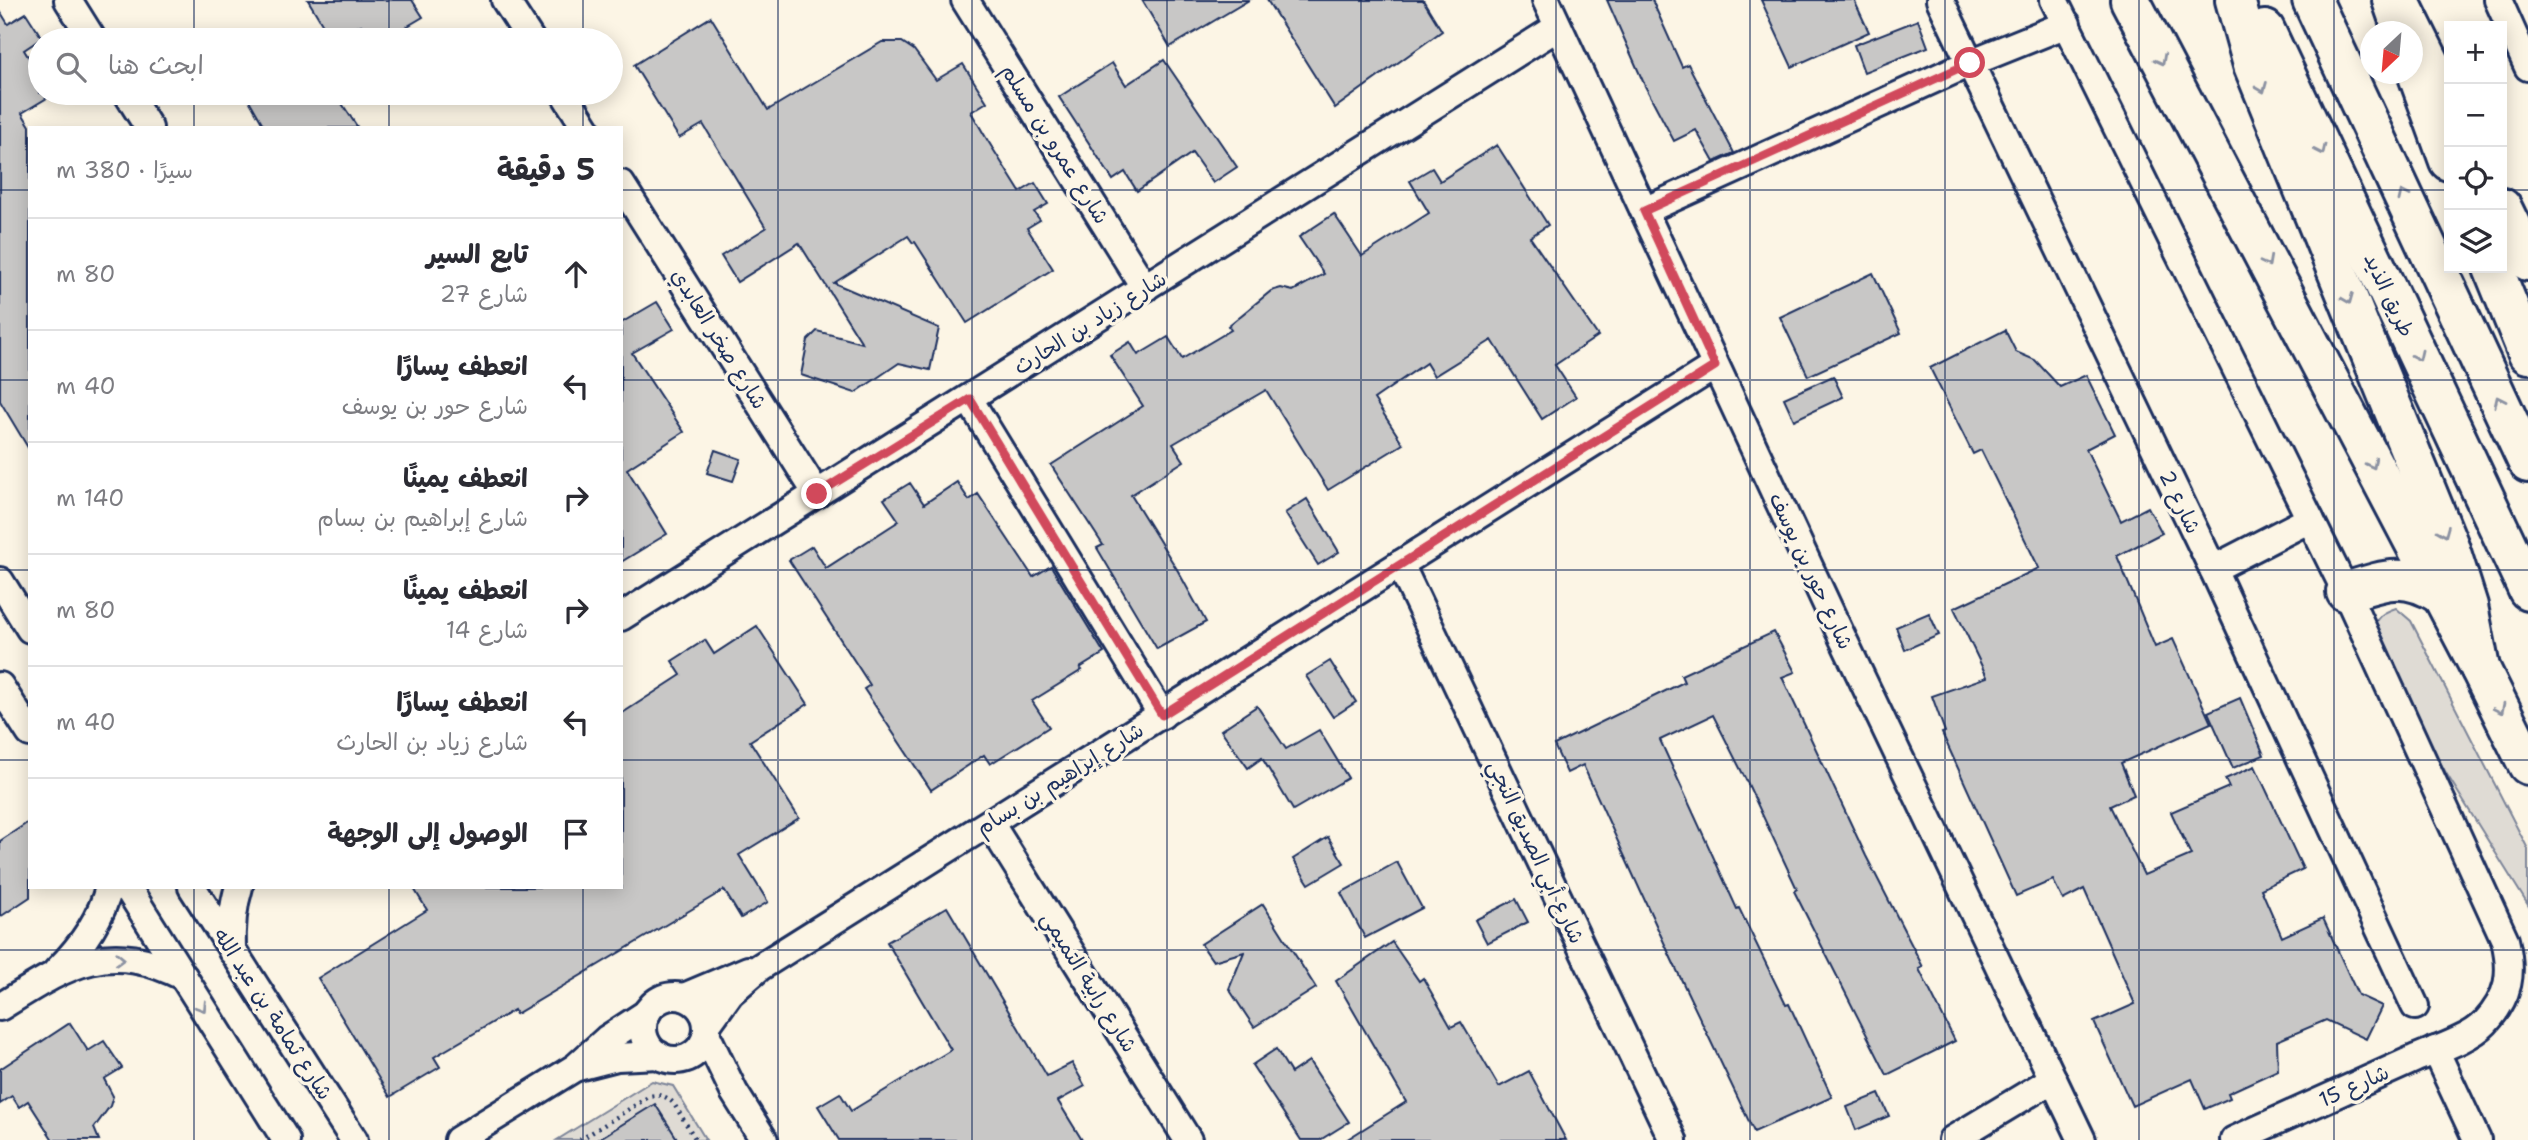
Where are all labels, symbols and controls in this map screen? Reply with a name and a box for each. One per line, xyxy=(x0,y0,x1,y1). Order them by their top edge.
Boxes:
north arrow xyxy=(2360,21,2423,84)
map controls xyxy=(2444,21,2507,273)
button: + xyxy=(2444,21,2507,84)
search box xyxy=(28,28,623,105)
text: ابحث هنا xyxy=(108,47,204,82)
route start xyxy=(1954,47,1985,78)
icon: search xyxy=(52,48,90,86)
one-way arrow xyxy=(2153,53,2167,66)
street label: شارع عمرو بن مسلم xyxy=(993,59,1115,230)
one-way arrow xyxy=(2254,82,2268,94)
button: − xyxy=(2444,84,2507,147)
one-way arrow xyxy=(2313,143,2327,155)
button: locate xyxy=(2444,147,2507,210)
text: 5 دقيقة xyxy=(497,149,595,190)
text: سيرًا · 380 m xyxy=(56,155,193,185)
one-way arrow xyxy=(2397,189,2411,202)
button: layers xyxy=(2444,210,2507,273)
text: تابع السير xyxy=(426,236,528,271)
street label: طريق الذيد xyxy=(2357,248,2421,342)
icon: ahead xyxy=(557,255,595,293)
one-way arrow xyxy=(2259,255,2272,267)
text: 80 m xyxy=(56,259,115,289)
street label: شارع صخر العابدي xyxy=(664,263,773,415)
street label: شارع زياد بن الحارث xyxy=(1008,265,1172,382)
text: شارع 27 xyxy=(440,279,528,309)
one-way arrow xyxy=(2340,292,2354,304)
text: انعطف يسارًا xyxy=(396,348,528,383)
one-way arrow xyxy=(2410,349,2424,361)
icon: left xyxy=(557,367,595,405)
text: 40 m xyxy=(56,371,116,401)
text: شارع حور بن يوسف xyxy=(342,391,528,421)
one-way arrow xyxy=(2493,396,2507,408)
one-way arrow xyxy=(2364,457,2378,469)
text: انعطف يمينًا xyxy=(403,460,528,495)
street label: شارع 2 xyxy=(2152,466,2207,539)
route end xyxy=(801,478,832,509)
icon: right xyxy=(557,479,595,517)
text: 140 m xyxy=(56,483,124,513)
street label: شارع حور بن يوسف xyxy=(1761,488,1860,654)
text: شارع إبراهيم بن بسام xyxy=(317,503,528,533)
one-way arrow xyxy=(2435,526,2449,538)
text: انعطف يمينًا xyxy=(403,572,528,607)
icon: right xyxy=(557,591,595,629)
text: 80 m xyxy=(56,595,115,625)
text: شارع 14 xyxy=(446,615,528,645)
text: انعطف يسارًا xyxy=(396,684,528,719)
one-way arrow xyxy=(2492,702,2506,714)
icon: left xyxy=(557,703,595,741)
text: 40 m xyxy=(56,707,116,737)
street label: شارع إبراهيم بن بسام xyxy=(971,716,1150,844)
text: شارع زياد بن الحارث xyxy=(336,727,528,757)
street label: شارع أبي الصديق النجي xyxy=(1477,756,1591,950)
text: الوصول إلى الوجهة xyxy=(327,815,528,850)
icon: arrive xyxy=(557,815,595,853)
street label: شارع رابية التميمي xyxy=(1030,906,1144,1060)
street label: شارع ثمامة بن عبد الله xyxy=(206,923,339,1106)
one-way arrow xyxy=(115,951,126,966)
one-way arrow xyxy=(194,999,207,1012)
street label: شارع 15 xyxy=(2315,1058,2394,1115)

